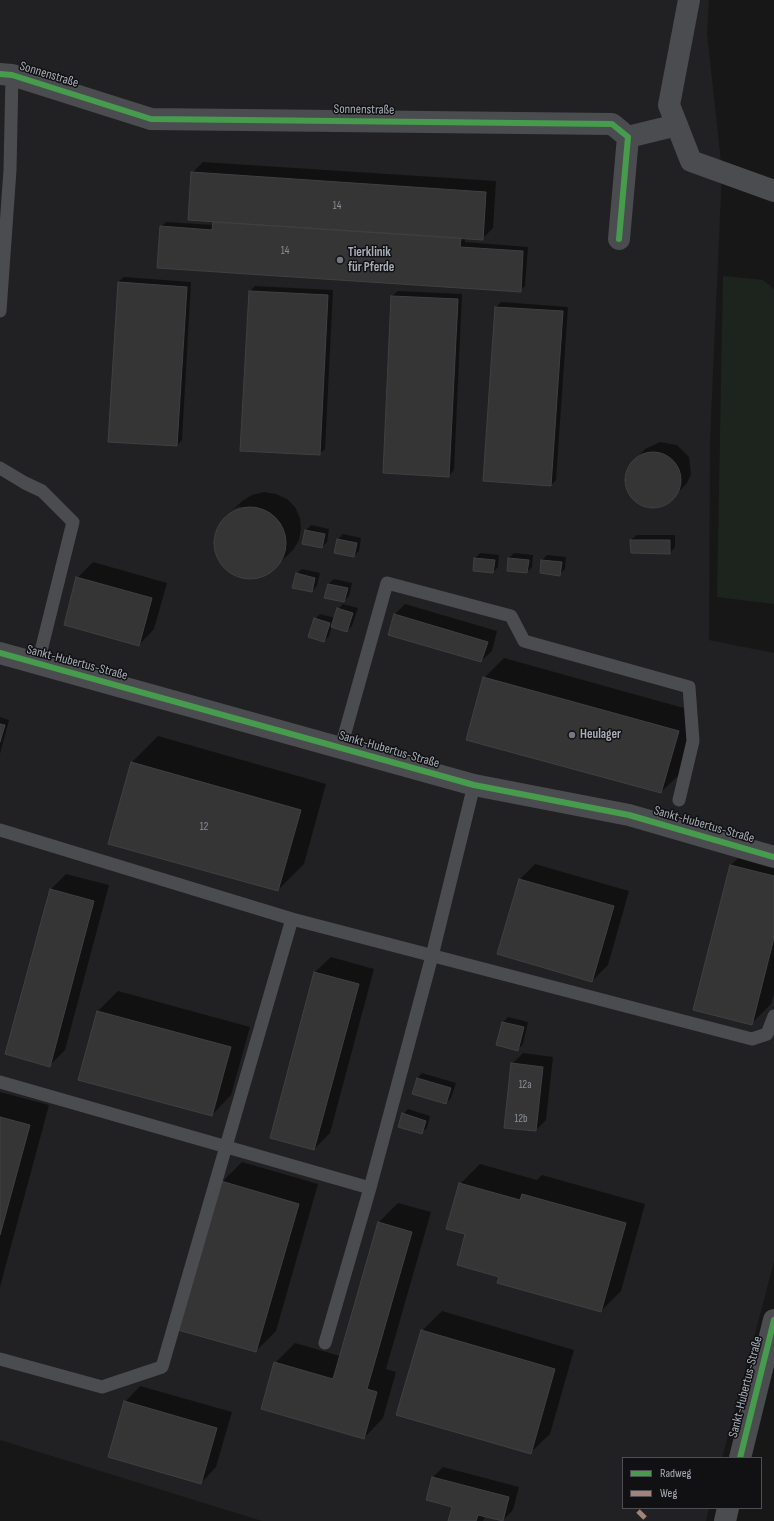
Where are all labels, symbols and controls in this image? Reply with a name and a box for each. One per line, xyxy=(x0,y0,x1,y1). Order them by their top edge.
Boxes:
street label: Sonnenstraße xyxy=(18,59,80,91)
street label: Sonnenstraße xyxy=(334,102,394,118)
house number: 14 xyxy=(333,199,341,213)
house number: 14 xyxy=(281,244,289,258)
place label: Tierklinik für Pferde xyxy=(348,245,394,276)
marker: Tierklinik für Pferde xyxy=(335,255,345,265)
street label: Sankt-Hubertus-Straße xyxy=(25,642,129,684)
place label: Heulager xyxy=(580,727,621,743)
street label: Sankt-Hubertus-Straße xyxy=(337,728,441,772)
marker: Heulager xyxy=(567,730,577,740)
street label: Sankt-Hubertus-Straße xyxy=(652,803,756,847)
house number: 12 xyxy=(200,820,208,834)
house number: 12a xyxy=(519,1078,531,1092)
house number: 12b xyxy=(514,1112,528,1126)
street label: Sankt-Hubertus-Straße xyxy=(726,1335,766,1439)
legend xyxy=(622,1457,762,1509)
text: Radweg xyxy=(660,1466,691,1481)
text: Weg xyxy=(660,1486,677,1501)

